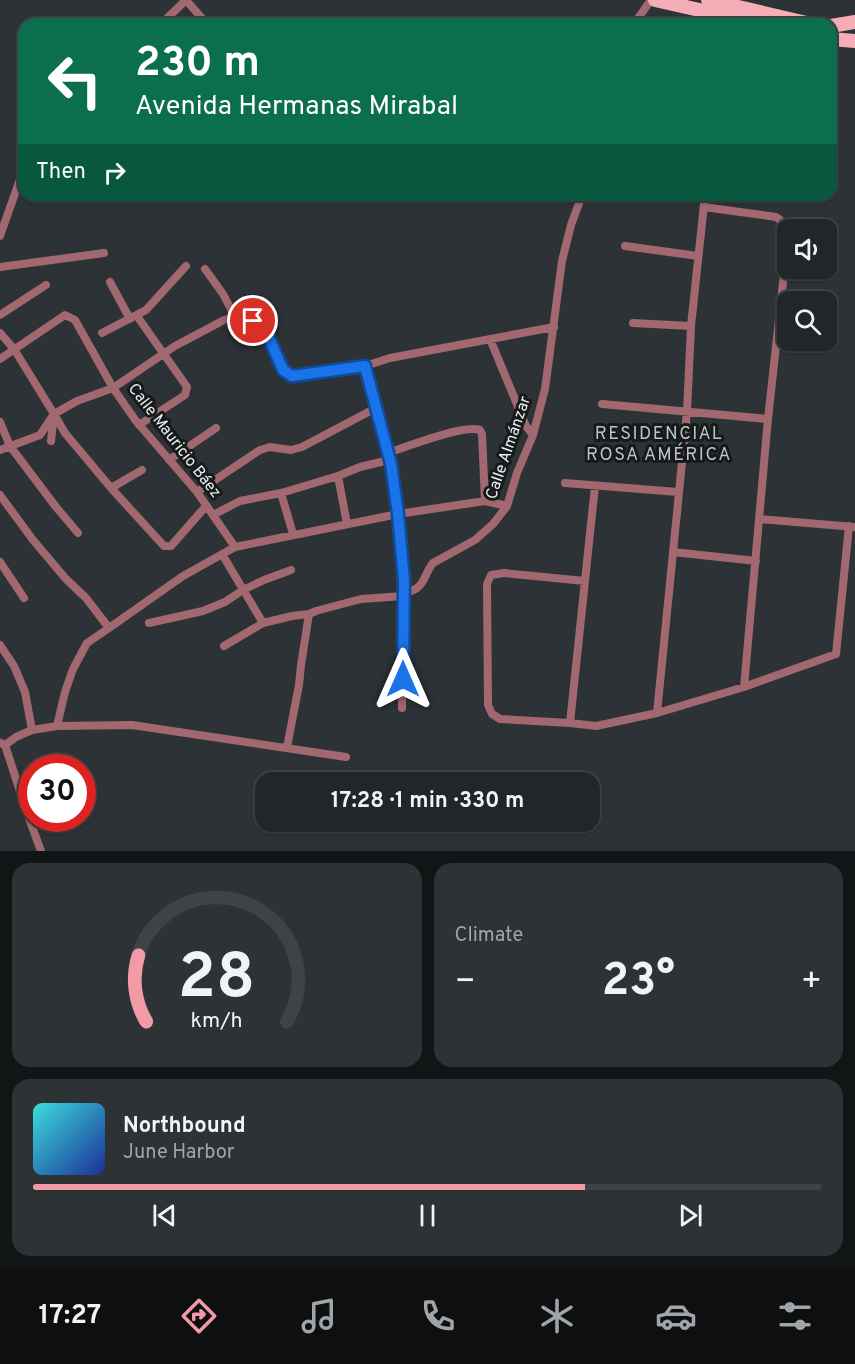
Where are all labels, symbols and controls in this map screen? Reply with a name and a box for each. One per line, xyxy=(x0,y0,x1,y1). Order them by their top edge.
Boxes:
text: 230 m xyxy=(135,38,260,91)
icon: left xyxy=(36,42,114,120)
text: Avenida Hermanas Mirabal xyxy=(135,90,458,124)
icon: right xyxy=(98,156,131,189)
text: Then xyxy=(36,159,86,186)
map controls xyxy=(777,219,837,351)
button: sound xyxy=(777,219,837,279)
button: search xyxy=(777,291,837,351)
pin xyxy=(227,295,278,346)
icon: arrive xyxy=(236,304,269,337)
street label: Calle Mauricio Báez xyxy=(123,380,225,502)
street label: Calle Almánzar xyxy=(482,394,536,502)
district label: RESIDENCIAL ROSA AMÉRICA xyxy=(586,423,732,467)
position arrow xyxy=(371,647,435,711)
speed limit sign: 30 xyxy=(18,754,96,832)
text: 17:28 · 1 min · 330 m xyxy=(331,788,524,815)
text: Climate xyxy=(455,923,523,949)
text: 28 xyxy=(178,941,255,1020)
text: 23° xyxy=(602,954,675,1011)
text: − xyxy=(455,962,476,1004)
text: + xyxy=(801,962,822,1004)
text: km/h xyxy=(191,1008,243,1035)
text: Northbound xyxy=(123,1113,246,1140)
text: June Harbor xyxy=(123,1140,235,1166)
icon: previous xyxy=(148,1199,181,1232)
icon: pause xyxy=(411,1199,444,1232)
icon: next xyxy=(674,1199,707,1232)
icon: directions xyxy=(178,1295,220,1337)
icon: music xyxy=(298,1295,340,1337)
icon: phone xyxy=(417,1295,459,1337)
icon: climate xyxy=(536,1295,578,1337)
icon: car xyxy=(655,1295,697,1337)
icon: filters xyxy=(774,1295,816,1337)
text: 17:27 xyxy=(39,1299,101,1333)

